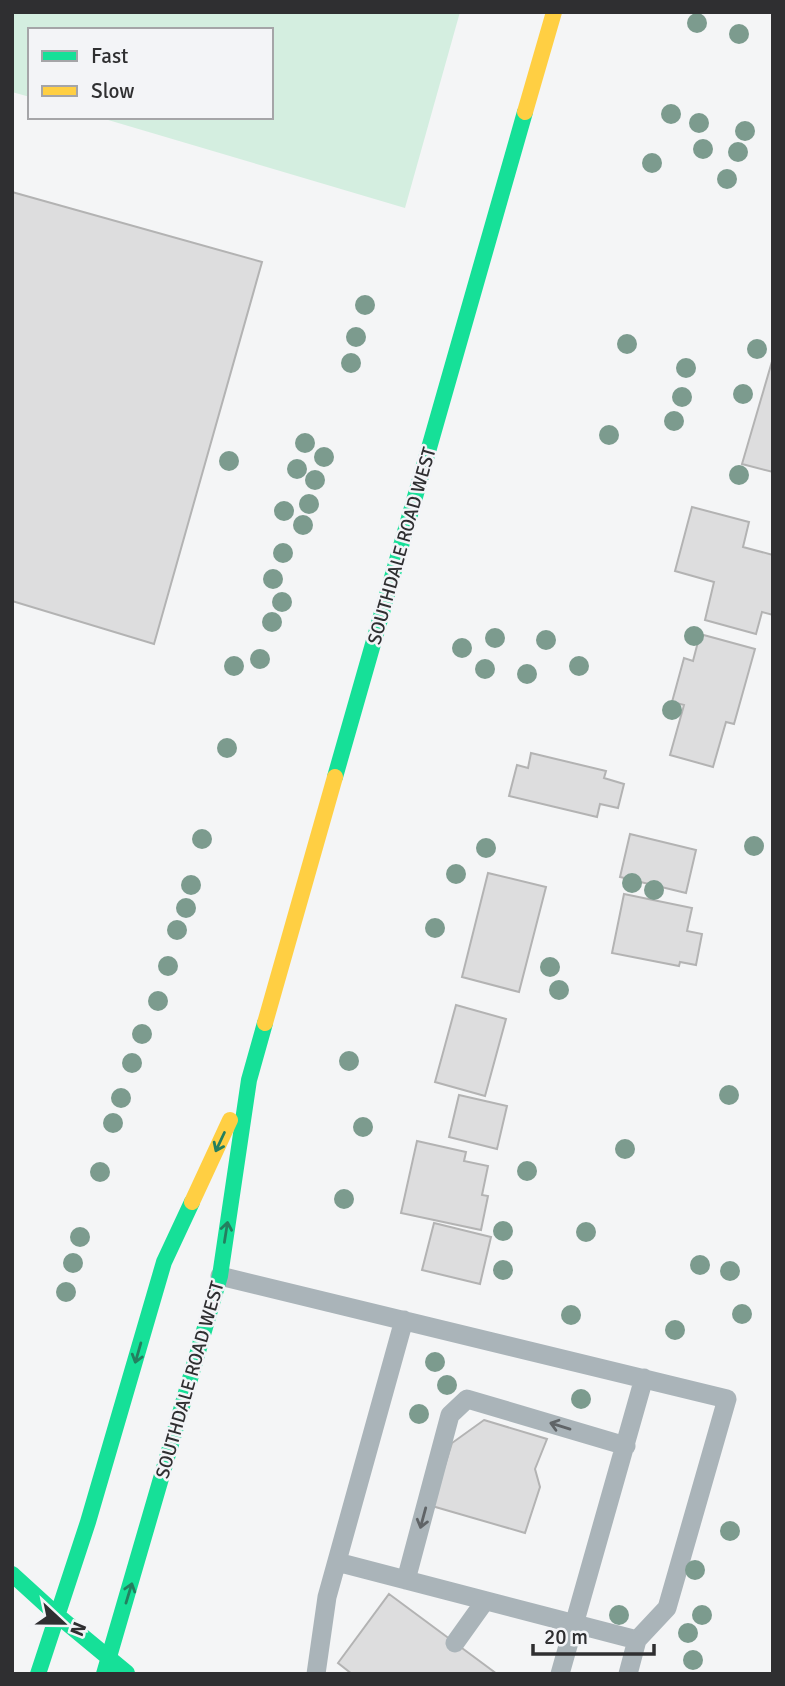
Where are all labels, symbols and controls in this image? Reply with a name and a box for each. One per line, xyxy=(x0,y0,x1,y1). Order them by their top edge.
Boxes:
legend xyxy=(28,28,273,119)
text: Fast xyxy=(91,43,128,69)
text: Slow xyxy=(91,78,135,104)
street label: SOUTHDALE ROAD WEST xyxy=(362,444,442,647)
one-way arrow xyxy=(213,1131,226,1152)
one-way arrow xyxy=(220,1221,233,1243)
street label: SOUTHDALE ROAD WEST xyxy=(150,1278,230,1481)
one-way arrow xyxy=(130,1342,143,1364)
one-way arrow xyxy=(550,1419,572,1432)
one-way arrow xyxy=(415,1507,428,1529)
one-way arrow xyxy=(123,1582,136,1604)
north arrow xyxy=(28,1588,98,1658)
scale bar xyxy=(533,1612,654,1656)
text: N xyxy=(64,1618,91,1640)
text: 20 m xyxy=(544,1624,588,1650)

